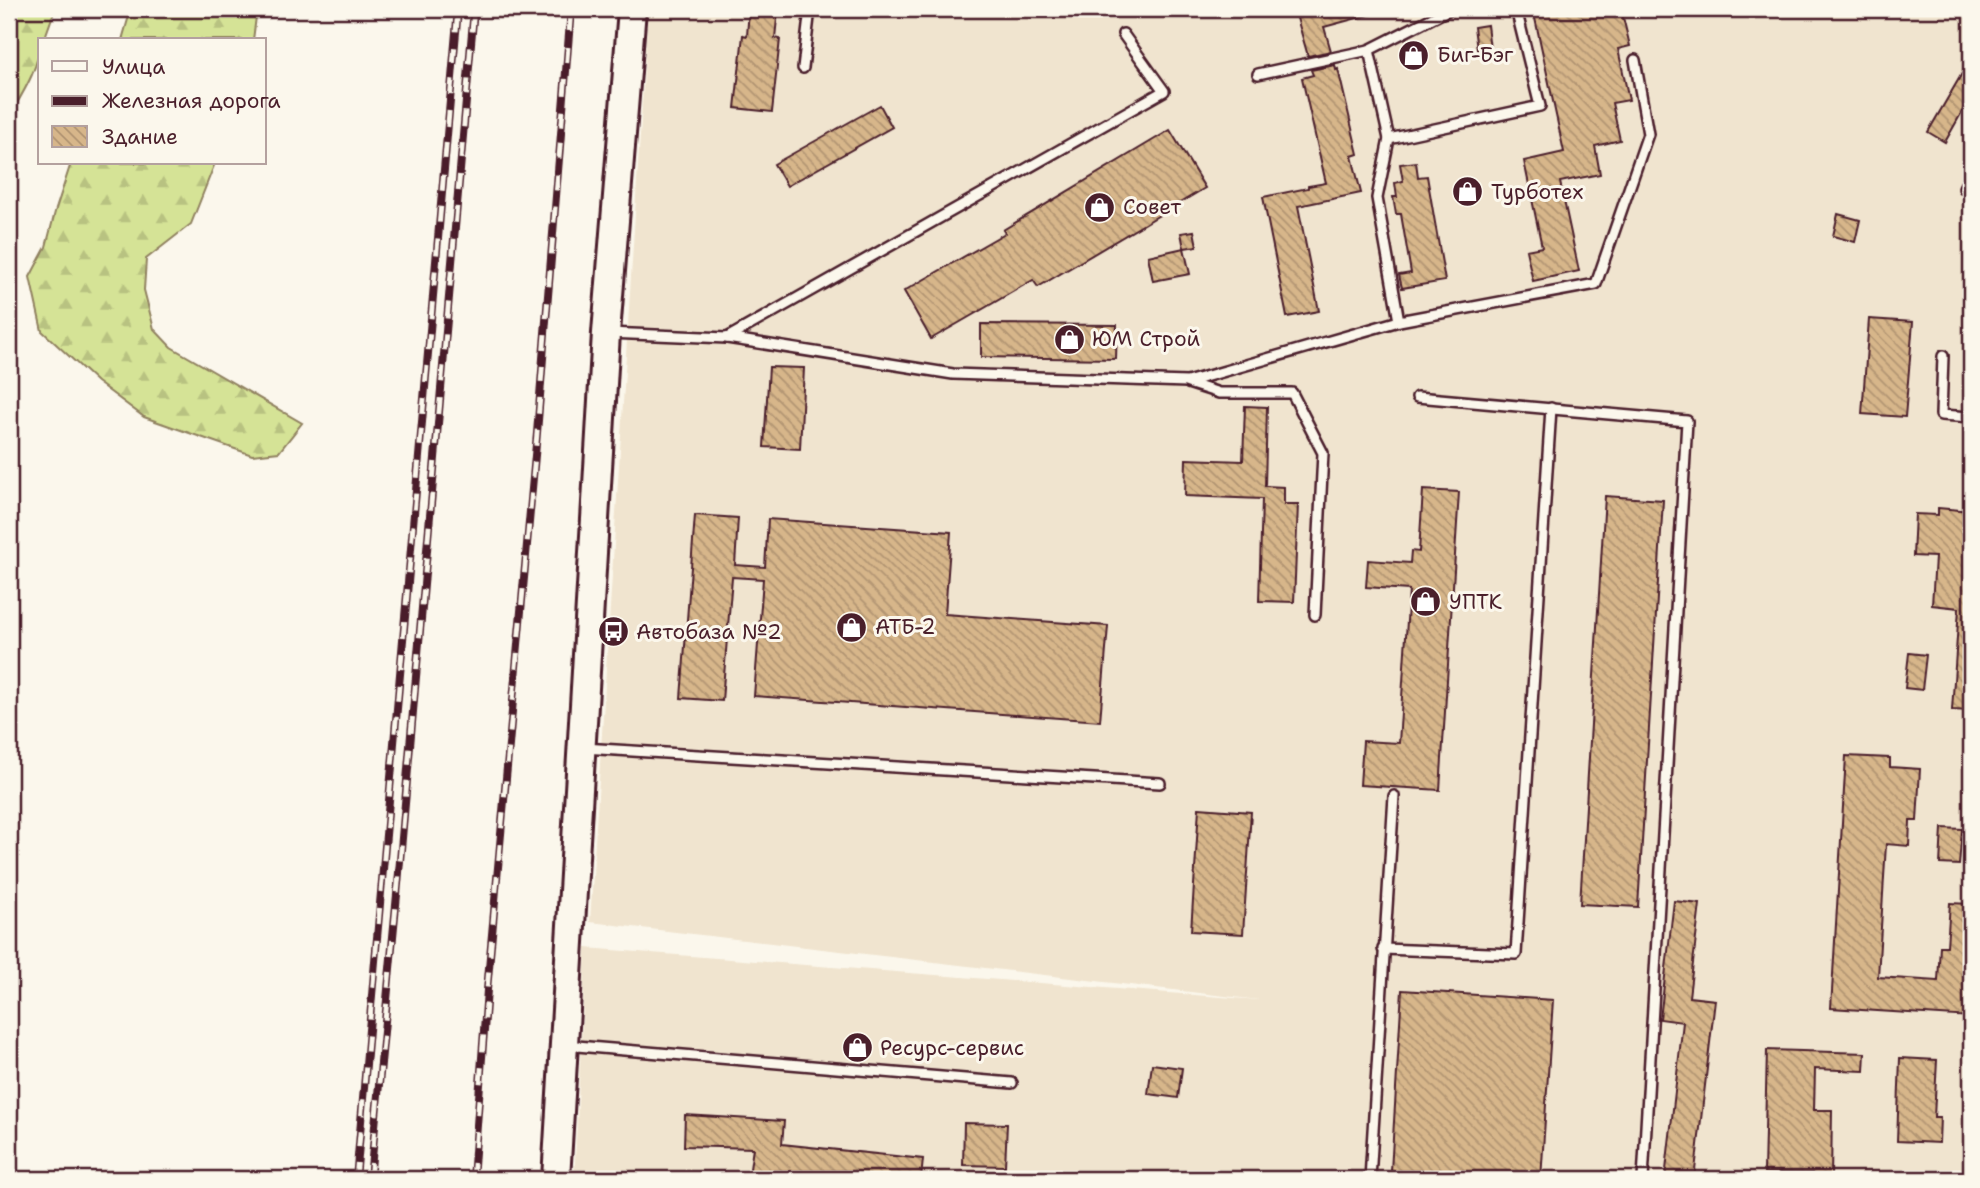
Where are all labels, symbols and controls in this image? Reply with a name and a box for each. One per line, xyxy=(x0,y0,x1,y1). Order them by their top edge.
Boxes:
legend xyxy=(38,38,266,164)
shop icon: Биг-Бэг xyxy=(1397,38,1431,72)
place label: Биг-Бэг xyxy=(1437,41,1514,69)
text: Улица xyxy=(102,53,165,81)
text: Железная дорога xyxy=(102,87,281,115)
text: Здание xyxy=(102,123,178,151)
shop icon: Турботех xyxy=(1451,175,1485,209)
place label: Турботех xyxy=(1491,178,1584,206)
shop icon: Совет xyxy=(1083,190,1117,224)
place label: Совет xyxy=(1123,193,1182,221)
shop icon: ЮМ Строй xyxy=(1052,322,1086,356)
place label: ЮМ Строй xyxy=(1092,325,1200,353)
shop icon: УПТК xyxy=(1409,585,1443,619)
place label: УПТК xyxy=(1449,588,1502,616)
shop icon: АТБ-2 xyxy=(835,610,869,644)
place label: АТБ-2 xyxy=(875,613,936,641)
bus stop icon: Автобаза №2 xyxy=(596,615,630,649)
place label: Автобаза №2 xyxy=(636,618,782,646)
shop icon: Ресурс-сервис xyxy=(840,1031,874,1065)
place label: Ресурс-сервис xyxy=(880,1034,1024,1062)

